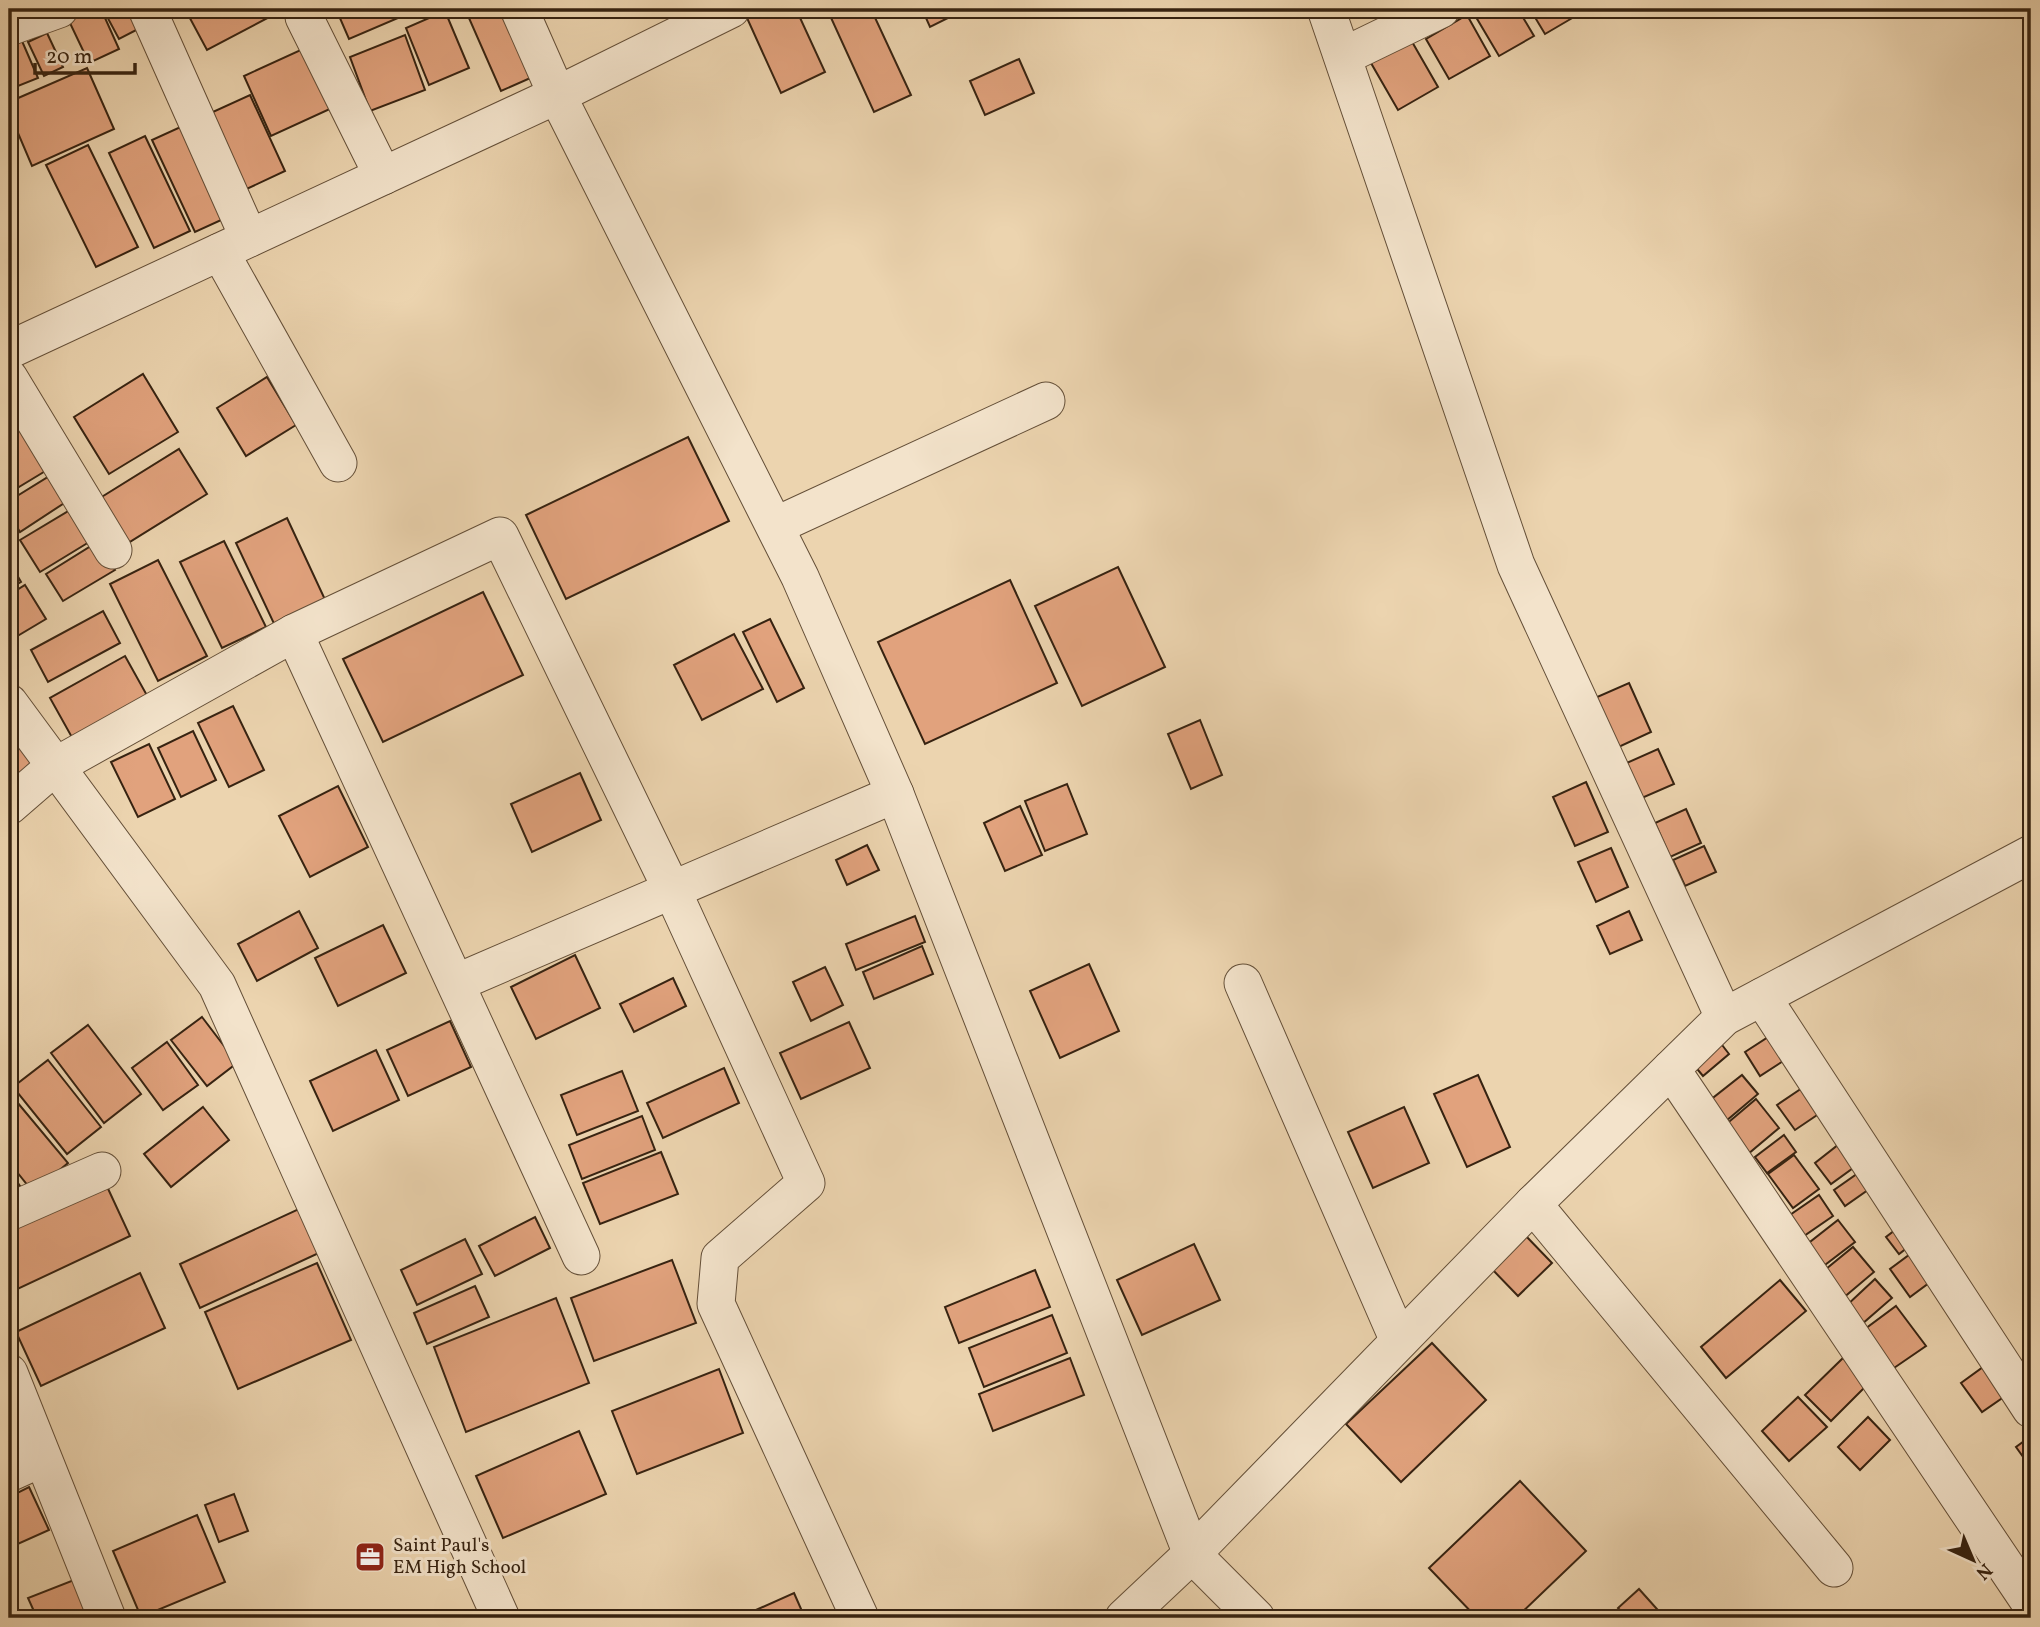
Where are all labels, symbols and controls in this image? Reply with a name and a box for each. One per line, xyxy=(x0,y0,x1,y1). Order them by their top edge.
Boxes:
scale bar xyxy=(35,32,135,76)
text: 20 m xyxy=(46,43,92,72)
north arrow xyxy=(1938,1526,2008,1596)
place label: Saint Paul's EM High School xyxy=(393,1533,527,1581)
office icon: Saint Paul's EM High School xyxy=(353,1540,387,1574)
text: N xyxy=(1969,1557,1997,1585)

